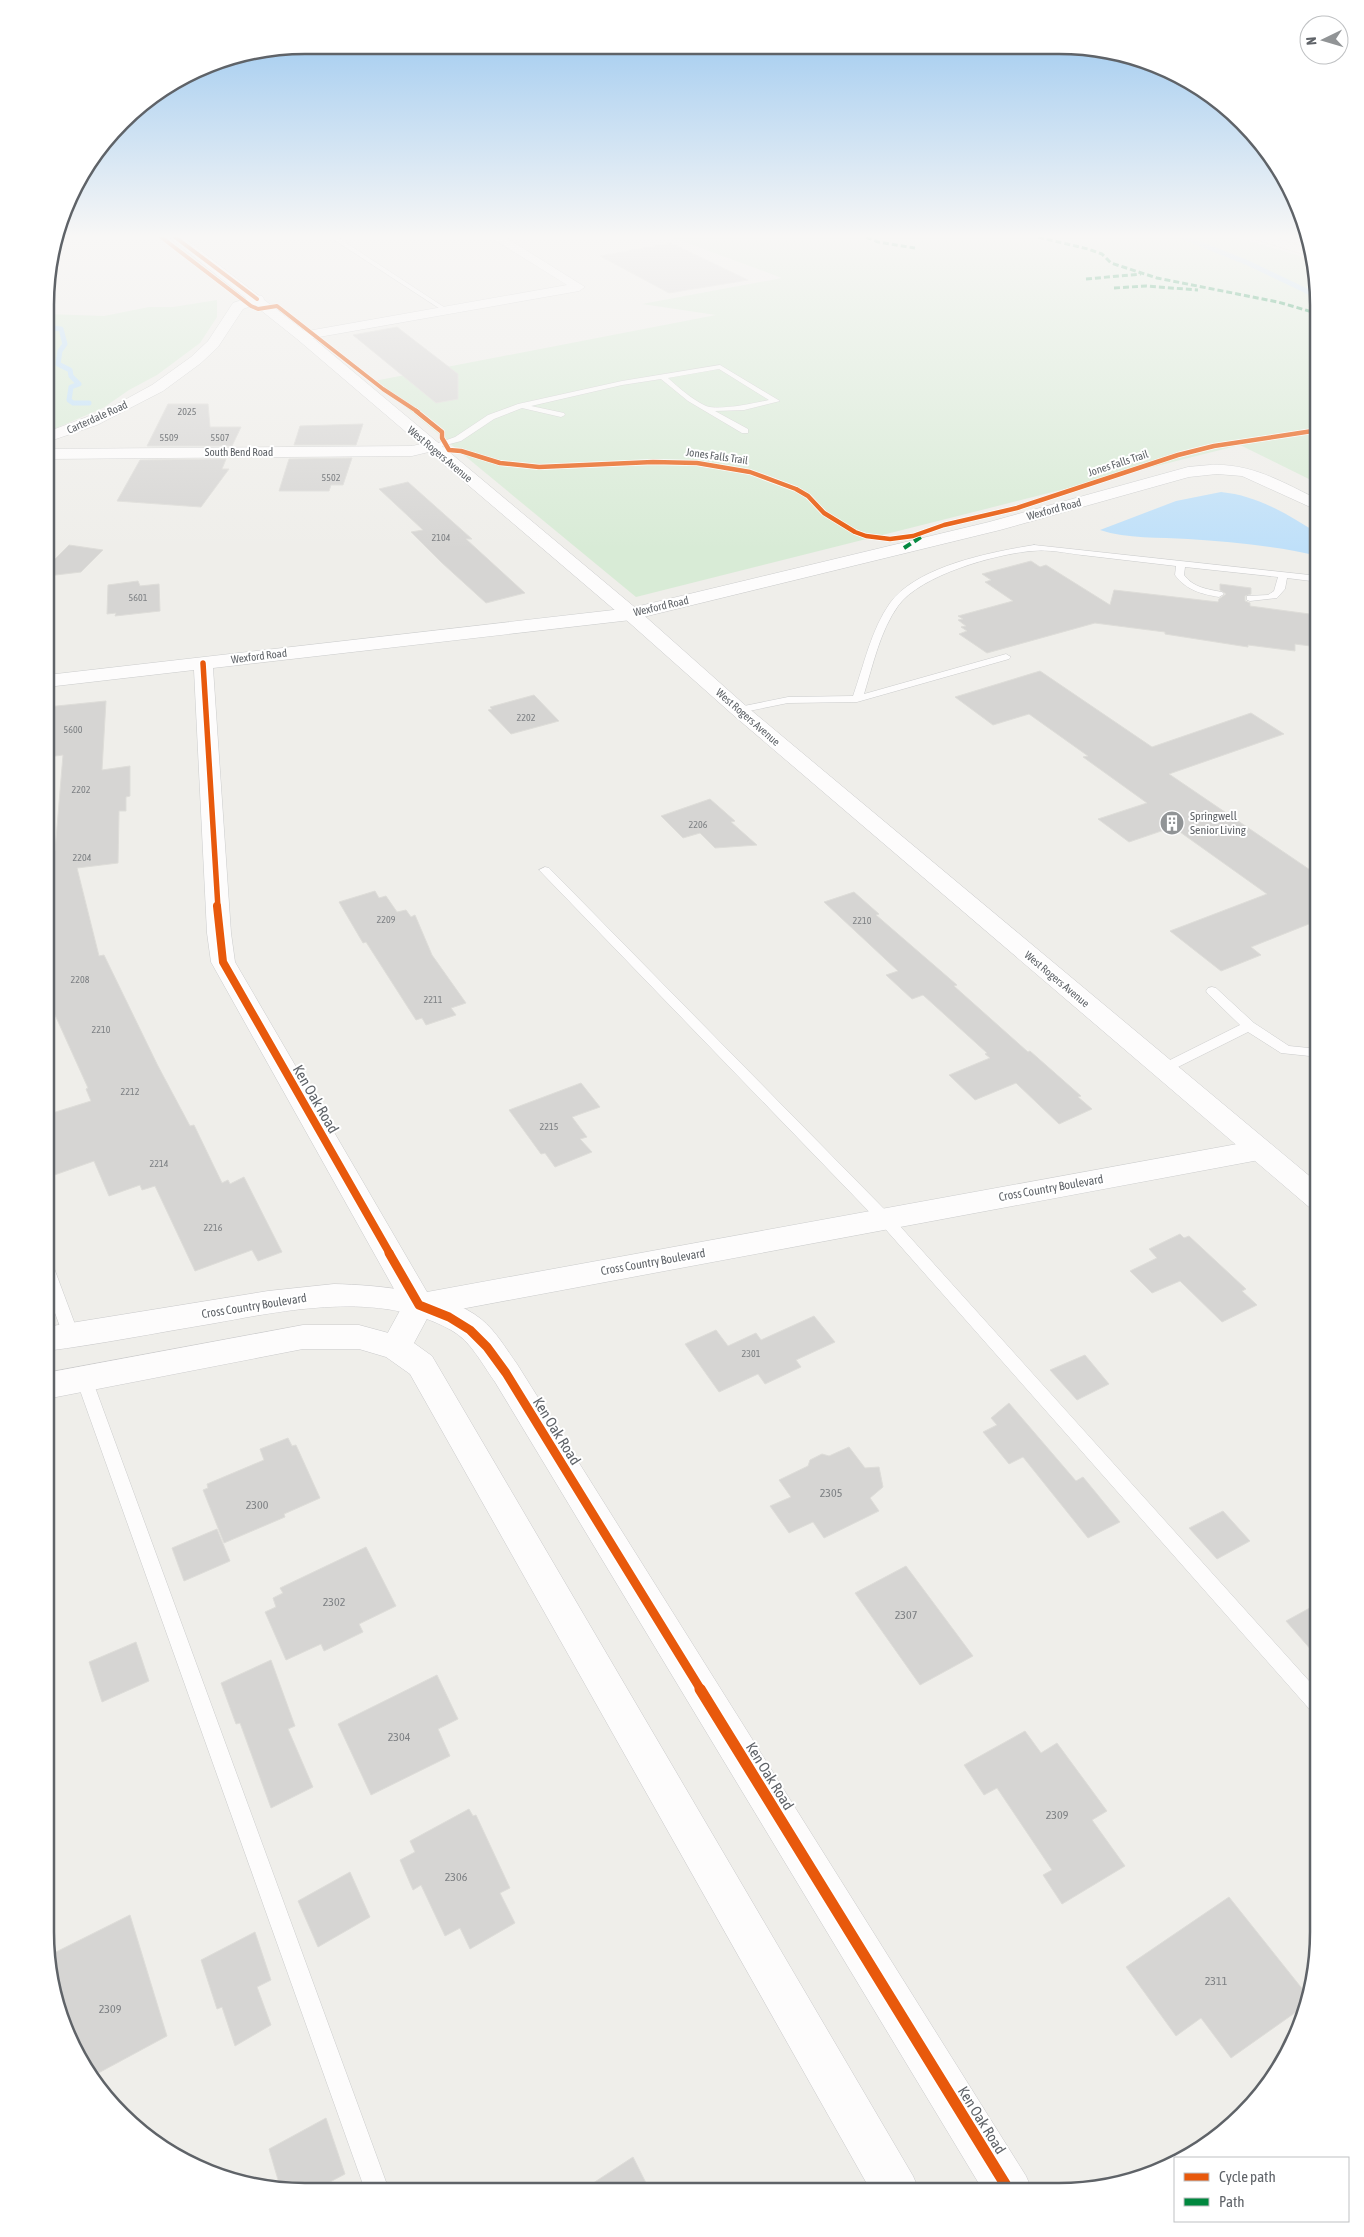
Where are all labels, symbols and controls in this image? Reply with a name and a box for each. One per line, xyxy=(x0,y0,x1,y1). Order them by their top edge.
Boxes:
north arrow xyxy=(1299,15,1349,65)
text: N xyxy=(1303,36,1319,46)
street label: Carterdale Road xyxy=(65,398,129,436)
house number: 2025 xyxy=(178,406,197,417)
street label: West Rogers Avenue xyxy=(405,424,475,484)
house number: 5509 xyxy=(160,432,179,443)
house number: 5507 xyxy=(211,432,230,443)
street label: South Bend Road xyxy=(205,446,273,458)
street label: Jones Falls Trail xyxy=(685,446,749,466)
street label: Jones Falls Trail xyxy=(1086,448,1150,478)
house number: 5502 xyxy=(322,472,341,483)
street label: Wexford Road xyxy=(1025,496,1083,522)
house number: 2104 xyxy=(432,532,451,543)
house number: 5601 xyxy=(129,592,148,603)
street label: Wexford Road xyxy=(632,594,690,618)
street label: Wexford Road xyxy=(230,647,288,665)
street label: West Rogers Avenue xyxy=(714,686,782,748)
house number: 2202 xyxy=(517,712,536,723)
house number: 5600 xyxy=(64,724,83,735)
house number: 2202 xyxy=(72,784,91,795)
place label: Springwell Senior Living xyxy=(1190,809,1247,837)
building icon: Springwell Senior Living xyxy=(1159,810,1185,836)
house number: 2206 xyxy=(689,819,708,830)
house number: 2204 xyxy=(73,852,92,863)
house number: 2209 xyxy=(377,914,396,925)
house number: 2210 xyxy=(853,915,872,926)
street label: West Rogers Avenue xyxy=(1022,949,1092,1009)
house number: 2208 xyxy=(71,974,90,985)
house number: 2211 xyxy=(424,994,443,1005)
house number: 2210 xyxy=(92,1024,111,1035)
street label: Ken Oak Road xyxy=(290,1062,342,1136)
house number: 2212 xyxy=(121,1086,140,1097)
house number: 2215 xyxy=(540,1121,559,1132)
house number: 2214 xyxy=(150,1158,169,1169)
street label: Cross Country Boulevard xyxy=(998,1172,1104,1204)
house number: 2216 xyxy=(204,1222,223,1233)
street label: Cross Country Boulevard xyxy=(600,1246,706,1278)
street label: Cross Country Boulevard xyxy=(201,1291,307,1321)
house number: 2301 xyxy=(742,1348,761,1359)
street label: Ken Oak Road xyxy=(530,1394,584,1468)
house number: 2305 xyxy=(820,1486,842,1500)
house number: 2300 xyxy=(246,1498,269,1512)
house number: 2302 xyxy=(323,1595,345,1609)
house number: 2307 xyxy=(895,1608,918,1622)
house number: 2304 xyxy=(388,1730,411,1744)
street label: Ken Oak Road xyxy=(743,1739,797,1813)
house number: 2309 xyxy=(1046,1808,1069,1822)
house number: 2306 xyxy=(445,1870,468,1884)
house number: 2311 xyxy=(1205,1974,1228,1988)
house number: 2309 xyxy=(99,2002,122,2016)
street label: Ken Oak Road xyxy=(955,2083,1009,2157)
legend xyxy=(1174,2157,1349,2222)
text: Cycle path xyxy=(1219,2168,1276,2185)
text: Path xyxy=(1219,2193,1245,2210)

